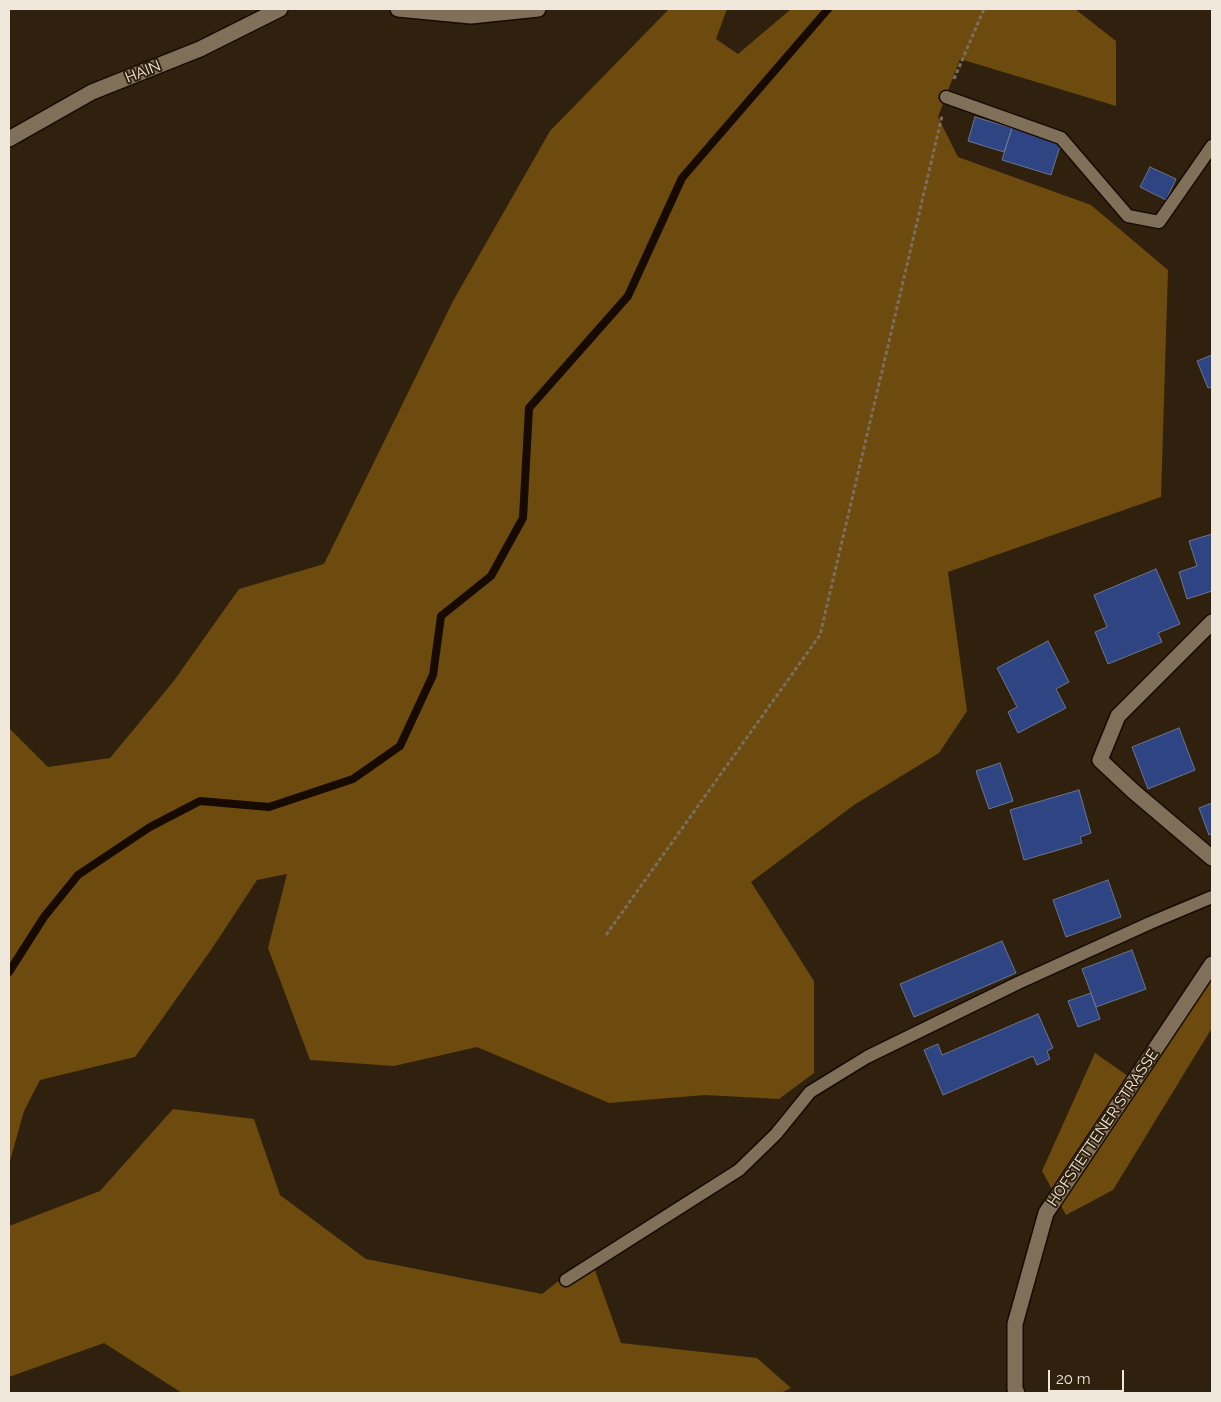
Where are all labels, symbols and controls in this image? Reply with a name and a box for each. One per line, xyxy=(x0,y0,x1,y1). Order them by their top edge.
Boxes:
street label: HAIN xyxy=(123,57,163,87)
street label: HOFSTETTENER STRASSE xyxy=(1044,1046,1162,1210)
scale bar xyxy=(1051,1360,1127,1392)
text: 20 m xyxy=(1056,1370,1091,1388)

